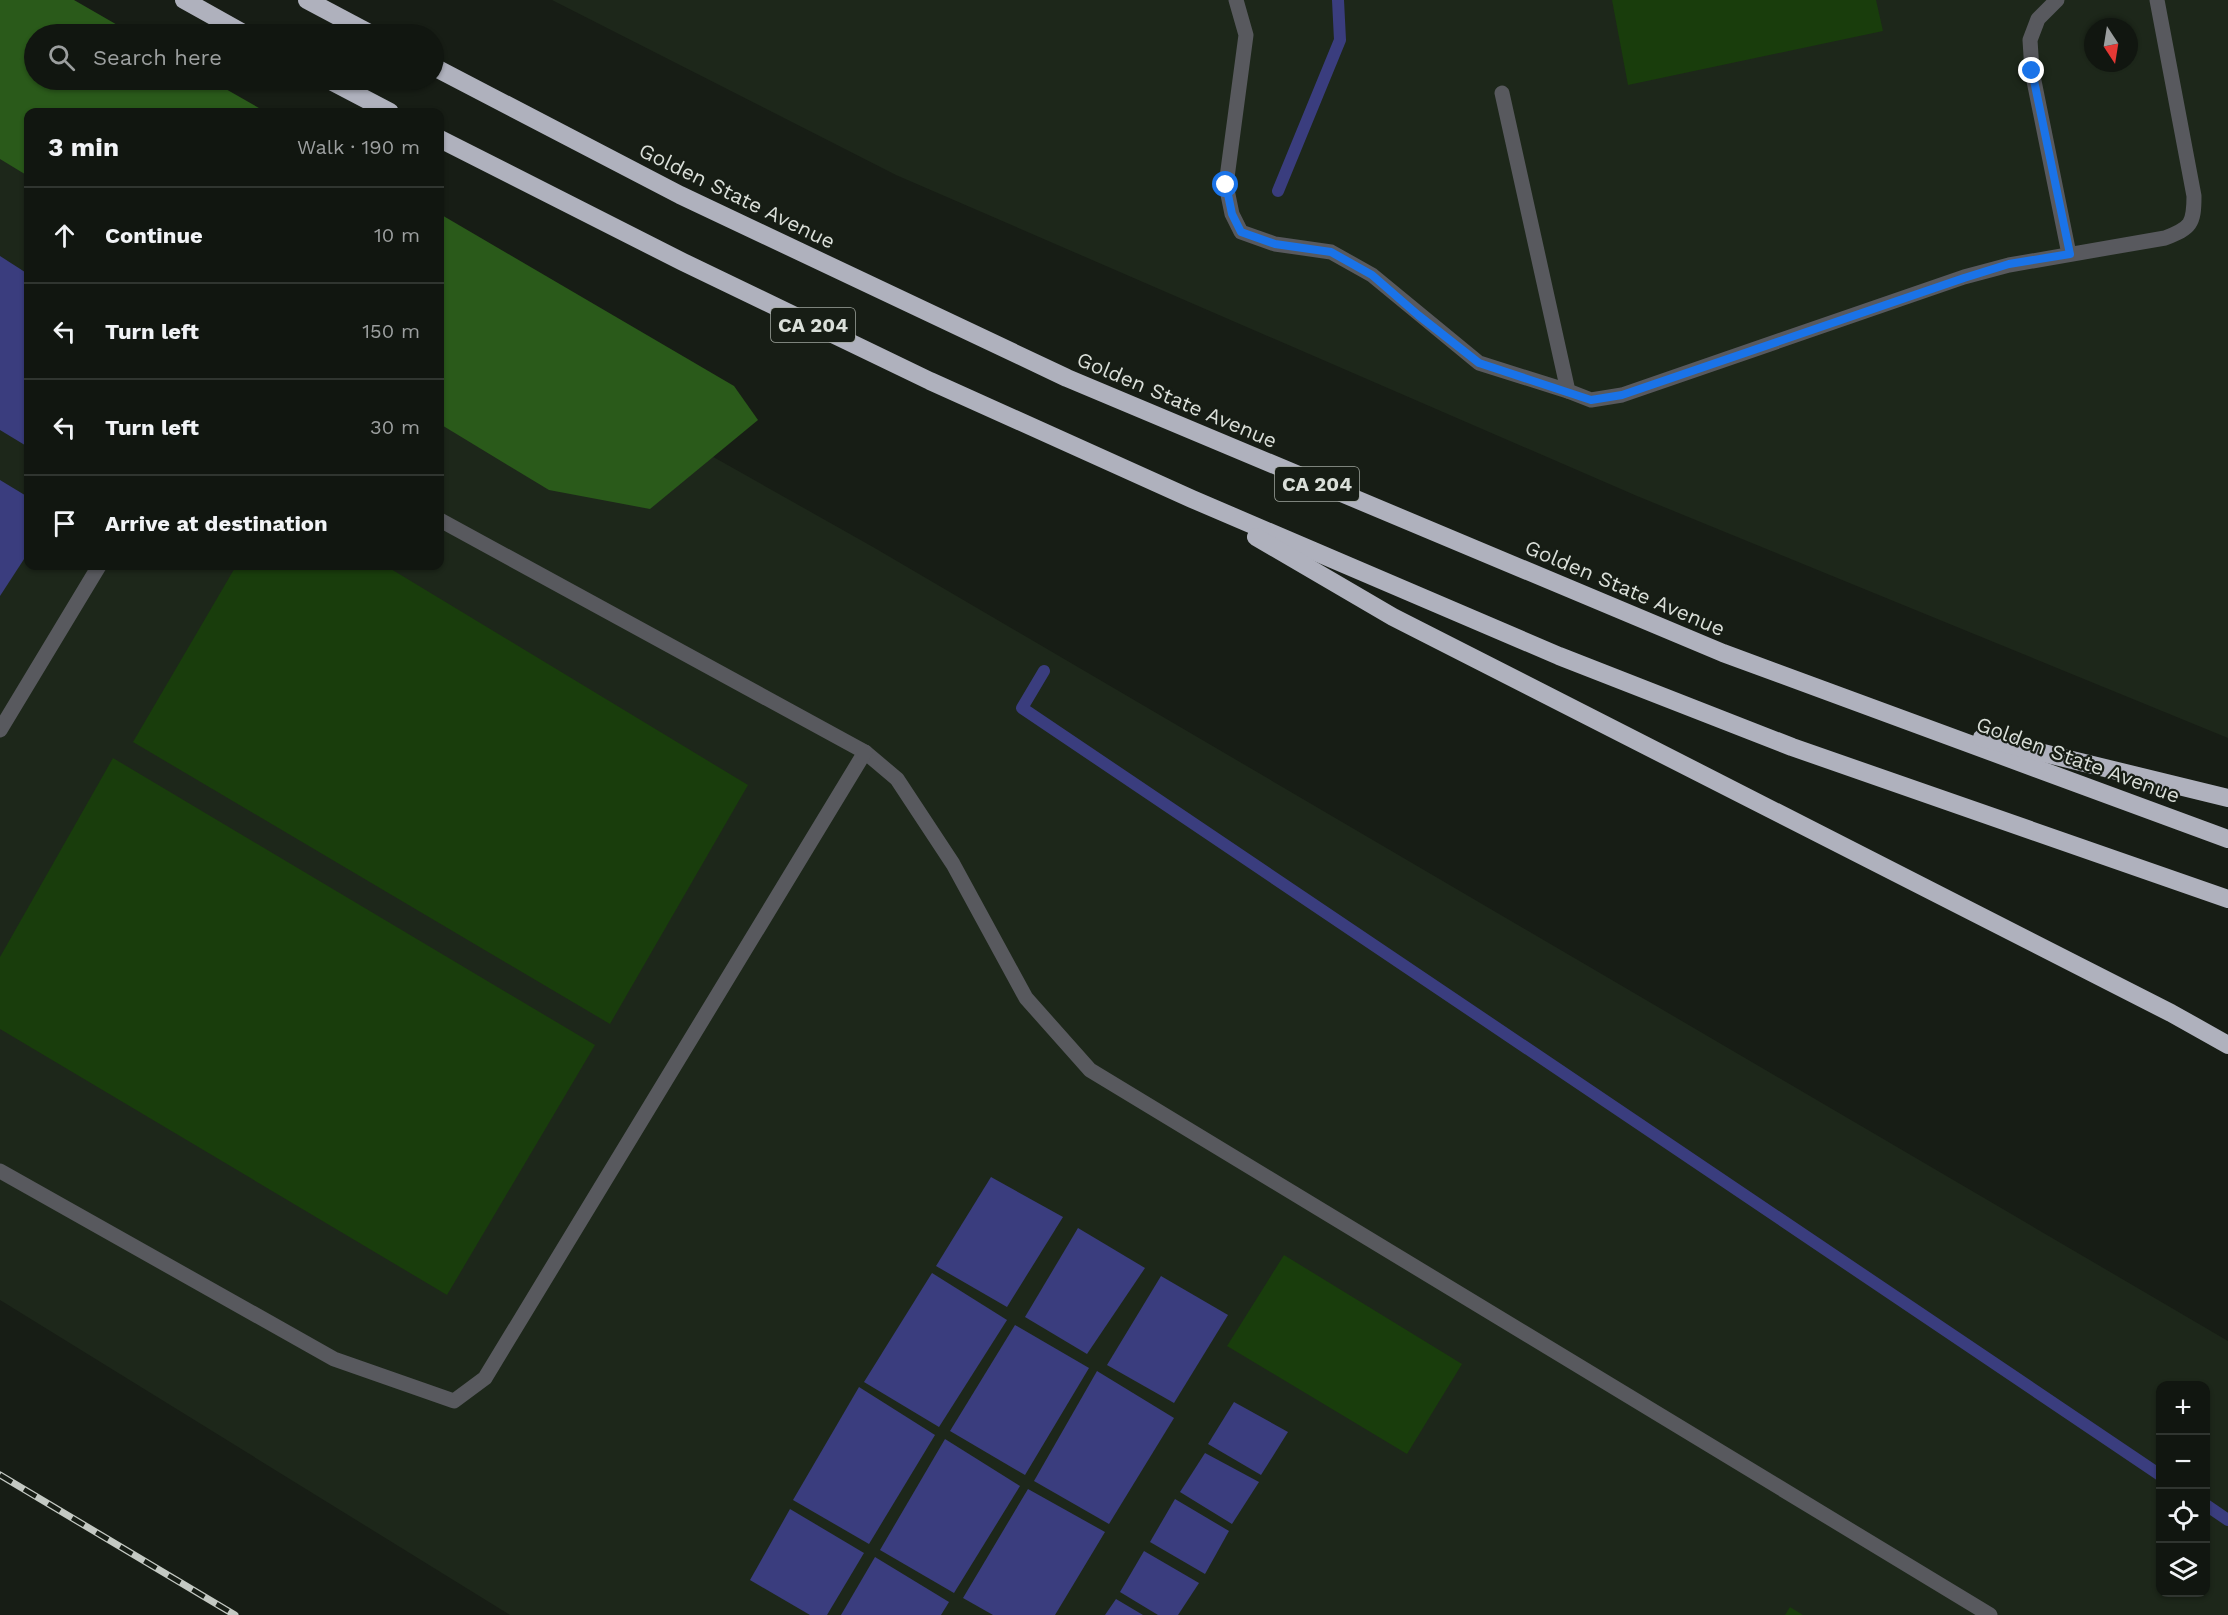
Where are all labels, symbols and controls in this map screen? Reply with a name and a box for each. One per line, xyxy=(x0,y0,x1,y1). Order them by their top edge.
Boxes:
north arrow xyxy=(2084,18,2138,72)
search box xyxy=(24,24,444,90)
icon: search xyxy=(45,41,78,74)
text: Search here xyxy=(93,45,222,70)
route end xyxy=(2018,57,2044,83)
text: 3 min xyxy=(48,132,119,162)
text: Walk · 190 m xyxy=(297,135,420,159)
street label: Golden State Avenue xyxy=(635,137,839,254)
route start xyxy=(1212,171,1238,197)
icon: ahead xyxy=(48,219,81,252)
text: Continue xyxy=(105,223,203,248)
text: 10 m xyxy=(374,223,420,247)
road number: CA 204 xyxy=(771,308,855,342)
icon: left xyxy=(48,315,81,348)
text: Turn left xyxy=(105,319,199,344)
text: 150 m xyxy=(362,319,420,343)
street label: Golden State Avenue xyxy=(1073,346,1281,453)
icon: left xyxy=(48,411,81,444)
text: Turn left xyxy=(105,415,199,440)
text: 30 m xyxy=(370,415,420,439)
road number: CA 204 xyxy=(1275,467,1359,501)
icon: arrive xyxy=(48,507,81,540)
text: Arrive at destination xyxy=(105,511,328,536)
street label: Golden State Avenue xyxy=(1521,534,1729,641)
street label: Golden State Avenue xyxy=(1973,711,2183,808)
map controls xyxy=(2156,1381,2210,1597)
button: + xyxy=(2156,1381,2210,1435)
button: − xyxy=(2156,1435,2210,1489)
button: locate xyxy=(2156,1489,2210,1543)
button: layers xyxy=(2156,1543,2210,1597)

